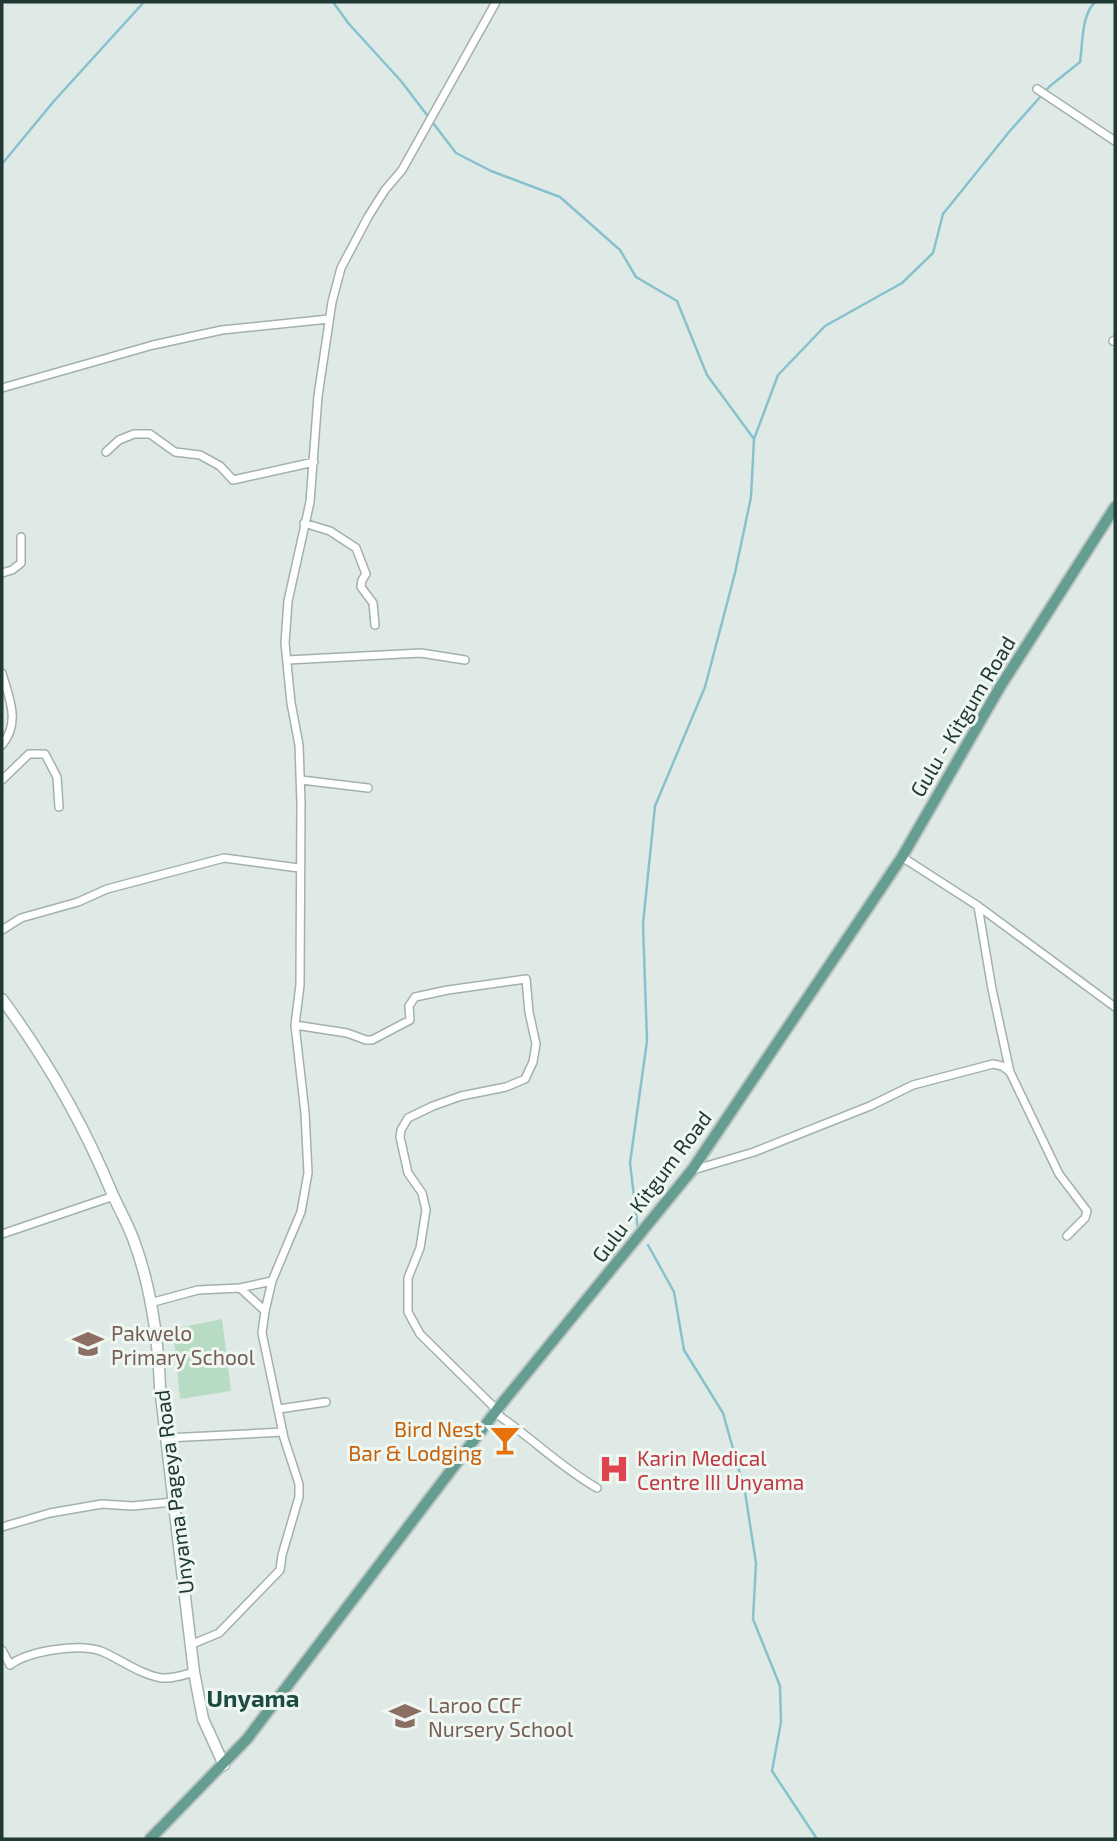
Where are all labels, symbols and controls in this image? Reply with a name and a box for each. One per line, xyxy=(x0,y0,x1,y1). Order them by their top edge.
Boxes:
street label: Gulu - Kitgum Road xyxy=(904,631,1020,801)
street label: Gulu - Kitgum Road xyxy=(586,1105,716,1267)
place label: Pakwelo Primary School xyxy=(111,1320,256,1369)
school or university icon: Pakwelo Primary School xyxy=(71,1327,105,1361)
street label: Unyama Pageya Road xyxy=(148,1388,198,1596)
place label: Bird Nest Bar & Lodging xyxy=(348,1416,482,1465)
bar icon: Bird Nest Bar & Lodging xyxy=(488,1423,522,1457)
place label: Karin Medical Centre III Unyama xyxy=(637,1445,804,1494)
hospital icon: Karin Medical Centre III Unyama xyxy=(597,1452,631,1486)
district label: Unyama xyxy=(207,1683,299,1712)
place label: Laroo CCF Nursery School xyxy=(428,1692,574,1741)
school or university icon: Laroo CCF Nursery School xyxy=(388,1699,422,1733)

